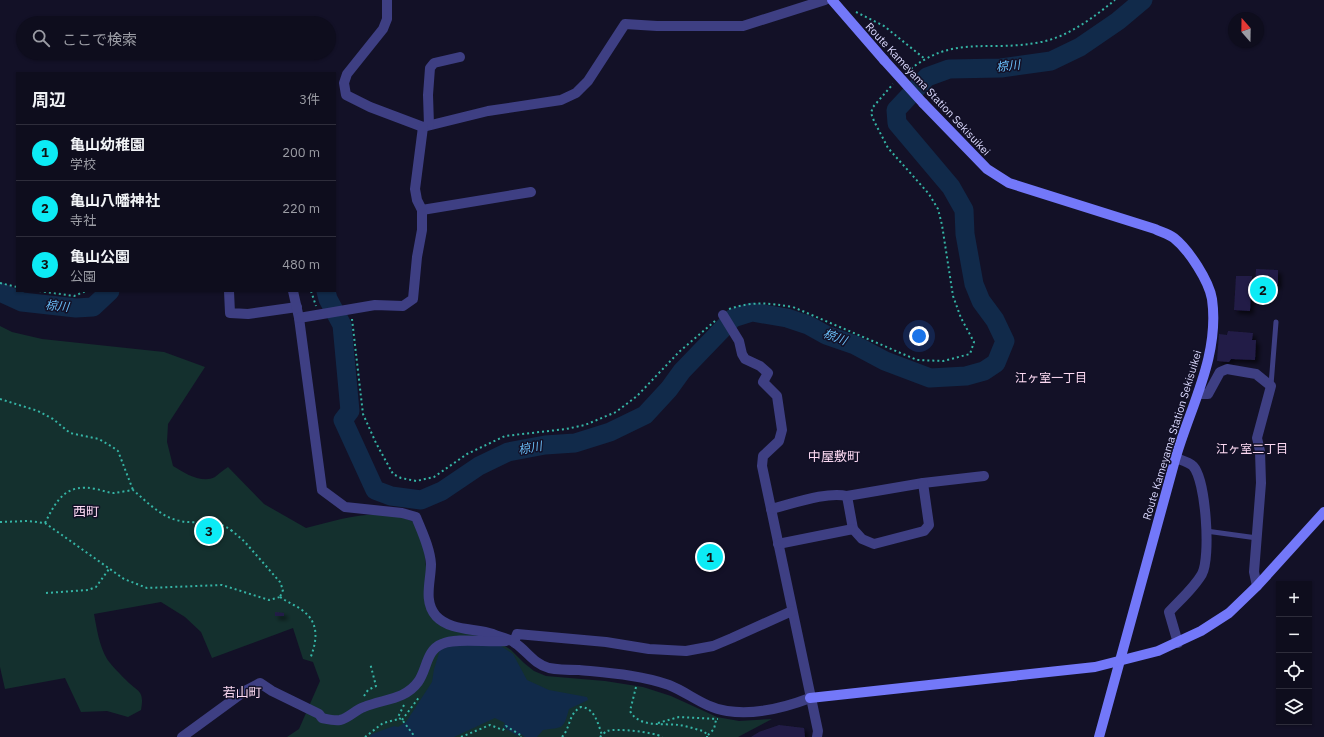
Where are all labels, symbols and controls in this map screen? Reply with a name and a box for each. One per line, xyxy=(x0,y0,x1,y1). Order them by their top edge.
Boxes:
north arrow xyxy=(1228,12,1264,48)
search box xyxy=(16,16,336,60)
street label: Route Kameyama Station Sekisuikei xyxy=(863,20,993,158)
icon: search xyxy=(30,27,52,49)
text: ここで検索 xyxy=(62,30,137,49)
water label: 椋川 xyxy=(995,57,1023,74)
text: 周辺 xyxy=(32,89,66,111)
text: 3件 xyxy=(299,91,320,108)
text: 亀山幼稚園 xyxy=(70,135,145,154)
text: 1 xyxy=(41,144,49,161)
text: 200 m xyxy=(282,144,320,161)
text: 学校 xyxy=(70,156,96,173)
text: 亀山八幡神社 xyxy=(70,191,160,210)
text: 2 xyxy=(41,200,49,217)
text: 220 m xyxy=(282,200,320,217)
text: 寺社 xyxy=(70,212,96,229)
text: 亀山公園 xyxy=(70,247,130,266)
text: 3 xyxy=(41,256,49,273)
text: 480 m xyxy=(282,256,320,273)
text: 公園 xyxy=(70,268,96,285)
pin: 2 xyxy=(1250,275,1276,305)
water label: 椋川 xyxy=(44,297,72,314)
water label: 椋川 xyxy=(821,325,851,349)
your location xyxy=(909,326,929,346)
street label: Route Kameyama Station Sekisuikei xyxy=(1139,348,1205,522)
district label: 江ヶ室一丁目 xyxy=(1015,370,1087,385)
water label: 椋川 xyxy=(517,438,545,457)
district label: 江ヶ室二丁目 xyxy=(1216,441,1288,456)
district label: 中屋敷町 xyxy=(808,448,860,465)
district label: 西町 xyxy=(73,503,99,520)
pin: 3 xyxy=(196,516,222,546)
pin: 1 xyxy=(697,542,723,572)
map controls xyxy=(1276,581,1312,725)
button: + xyxy=(1276,581,1312,617)
button: − xyxy=(1276,617,1312,653)
button: locate xyxy=(1276,653,1312,689)
district label: 若山町 xyxy=(222,684,262,701)
button: layers xyxy=(1276,689,1312,725)

